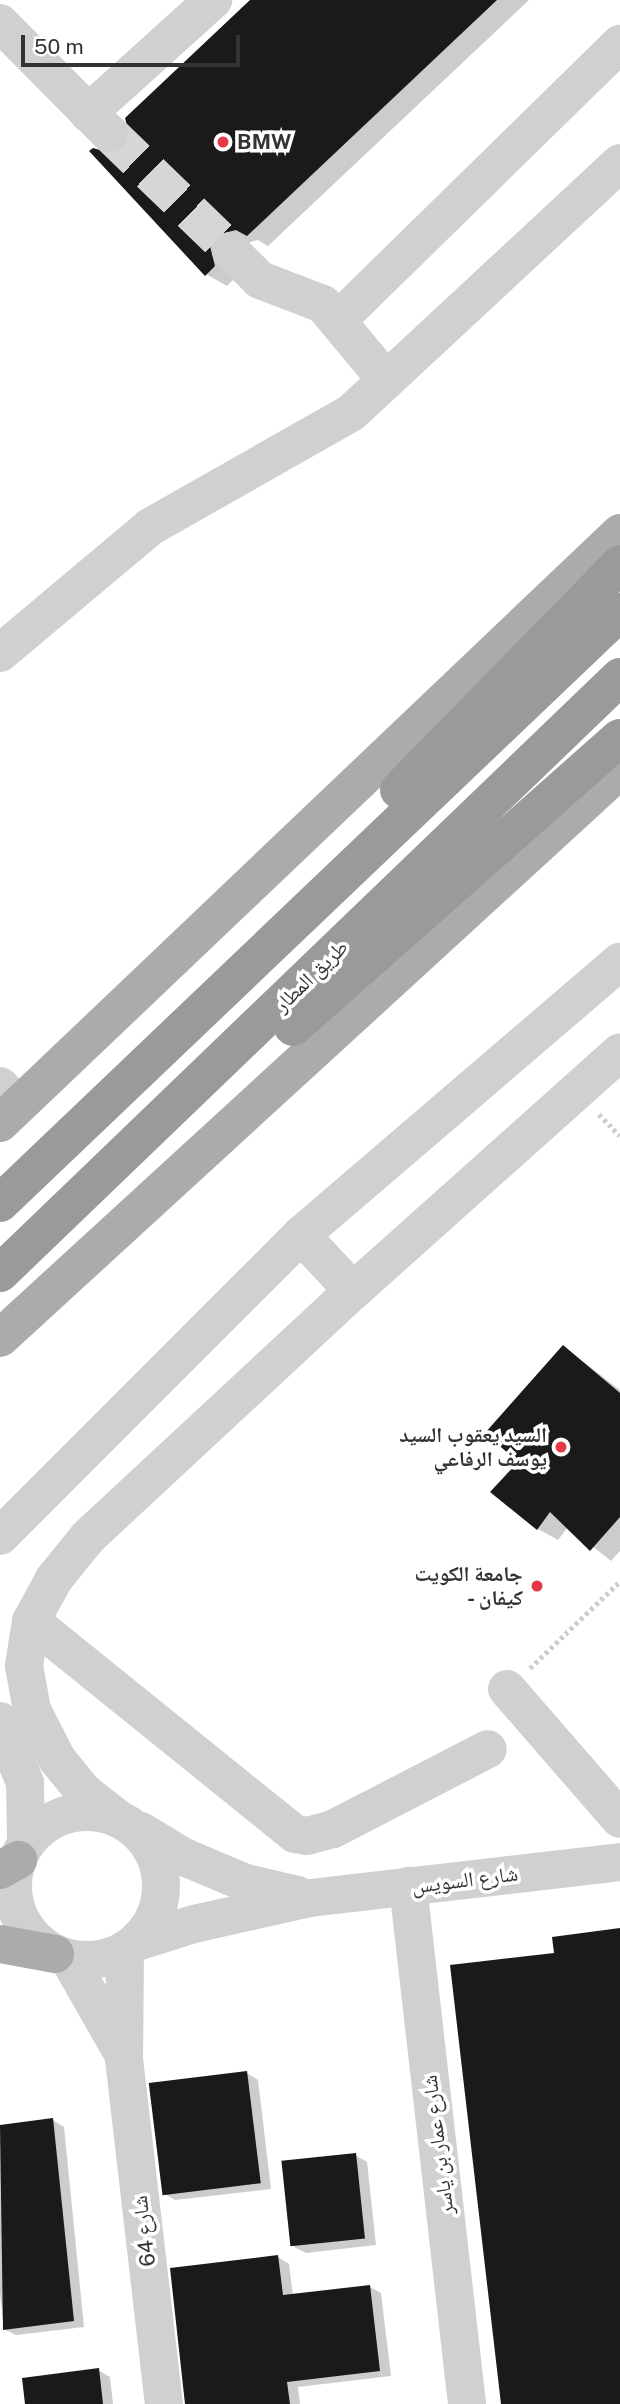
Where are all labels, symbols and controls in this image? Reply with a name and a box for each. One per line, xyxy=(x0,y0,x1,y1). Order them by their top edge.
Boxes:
scale bar xyxy=(24,21,243,65)
text: 50 m xyxy=(34,34,84,59)
place label: BMW xyxy=(237,129,291,155)
marker: BMW xyxy=(215,134,231,150)
street label: طريق المطار xyxy=(269,935,353,1017)
place label: السيد يعقوب السيد يوسف الرفاعي xyxy=(399,1422,547,1472)
marker: السيد يعقوب السيد يوسف الرفاعي xyxy=(553,1439,569,1455)
place label: جامعة الكويت - كيفان xyxy=(415,1561,523,1611)
marker: جامعة الكويت - كيفان xyxy=(529,1578,545,1594)
street label: شارع السويس xyxy=(410,1861,520,1899)
street label: شارع عمار بن ياسر xyxy=(417,2074,459,2216)
street label: شارع 64 xyxy=(127,2194,161,2268)

